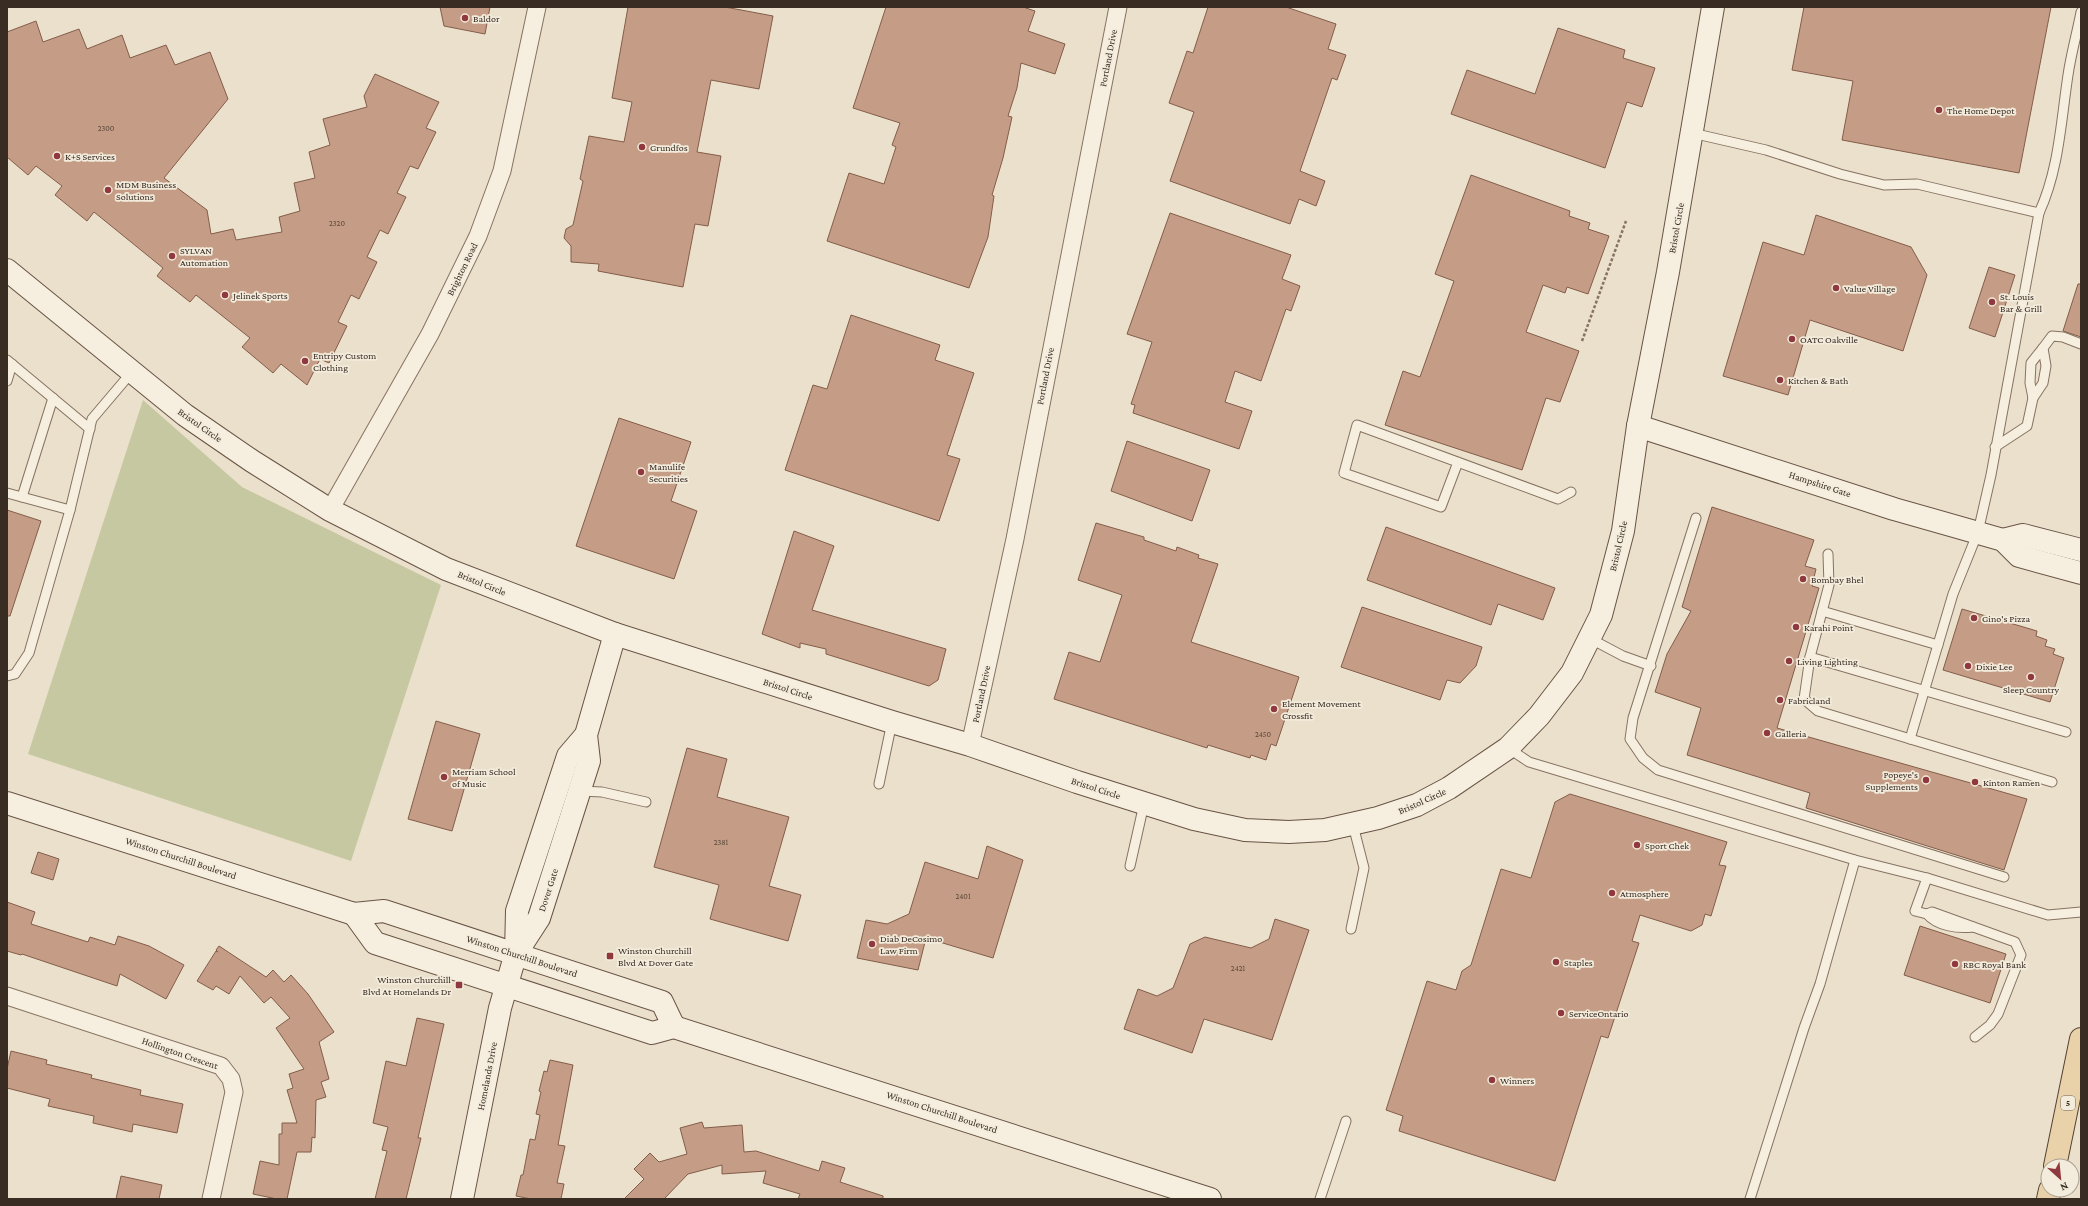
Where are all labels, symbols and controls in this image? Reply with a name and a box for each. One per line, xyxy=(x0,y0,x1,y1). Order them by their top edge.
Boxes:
marker: Baldor xyxy=(460,13,470,23)
place label: Baldor xyxy=(473,13,500,24)
street label: Portland Drive xyxy=(1097,28,1119,88)
marker: The Home Depot xyxy=(1934,105,1944,115)
place label: The Home Depot xyxy=(1947,105,2015,116)
house number: 2300 xyxy=(98,124,115,133)
marker: Grundfos xyxy=(637,142,647,152)
place label: Grundfos xyxy=(650,142,688,153)
marker: K+S Services xyxy=(52,151,62,161)
place label: K+S Services xyxy=(65,151,115,162)
place label: MDM Business Solutions xyxy=(116,179,176,202)
marker: MDM Business Solutions xyxy=(103,185,113,195)
street label: Bristol Circle xyxy=(1666,201,1686,254)
house number: 2320 xyxy=(329,219,345,228)
street label: Brighton Road xyxy=(444,240,480,297)
place label: SYLVAN Automation xyxy=(180,245,229,268)
marker: SYLVAN Automation xyxy=(167,251,177,261)
marker: Value Village xyxy=(1831,283,1841,293)
place label: Value Village xyxy=(1844,283,1896,294)
marker: Jelinek Sports xyxy=(220,290,230,300)
place label: Jelinek Sports xyxy=(232,290,288,301)
place label: St. Louis Bar & Grill xyxy=(2000,291,2042,314)
marker: St. Louis Bar & Grill xyxy=(1987,297,1997,307)
marker: OATC Oakville xyxy=(1787,334,1797,344)
place label: OATC Oakville xyxy=(1800,334,1859,345)
street label: Portland Drive xyxy=(1034,346,1056,406)
place label: Entripy Custom Clothing xyxy=(313,350,376,373)
marker: Entripy Custom Clothing xyxy=(300,356,310,366)
marker: Kitchen & Bath xyxy=(1775,375,1785,385)
place label: Kitchen & Bath xyxy=(1788,375,1849,386)
street label: Bristol Circle xyxy=(176,406,225,445)
place label: Manulife Securities xyxy=(649,461,688,484)
marker: Manulife Securities xyxy=(636,467,646,477)
street label: Hampshire Gate xyxy=(1788,469,1853,499)
street label: Bristol Circle xyxy=(1607,519,1629,572)
street label: Bristol Circle xyxy=(456,568,508,598)
marker: Bombay Bhel xyxy=(1798,574,1808,584)
place label: Bombay Bhel xyxy=(1811,574,1864,585)
marker: Gino's Pizza xyxy=(1969,613,1979,623)
place label: Gino's Pizza xyxy=(1982,613,2030,624)
marker: Karahi Point xyxy=(1791,622,1801,632)
place label: Karahi Point xyxy=(1804,622,1854,633)
marker: Living Lighting xyxy=(1784,656,1794,666)
place label: Living Lighting xyxy=(1797,656,1858,667)
marker: Dixie Lee xyxy=(1963,661,1973,671)
place label: Dixie Lee xyxy=(1976,661,2013,672)
street label: Portland Drive xyxy=(970,664,993,724)
marker: Sleep Country xyxy=(2026,672,2036,682)
street label: Bristol Circle xyxy=(762,676,815,702)
place label: Sleep Country xyxy=(2003,684,2059,695)
marker: Fabricland xyxy=(1775,695,1785,705)
place label: Fabricland xyxy=(1788,695,1831,706)
place label: Element Movement Crossfit xyxy=(1282,698,1361,721)
marker: Element Movement Crossfit xyxy=(1269,704,1279,714)
marker: Galleria xyxy=(1762,728,1772,738)
place label: Galleria xyxy=(1775,728,1807,739)
house number: 2450 xyxy=(1255,730,1272,739)
place label: Merriam School of Music xyxy=(452,766,516,789)
place label: Popeye's Supplements xyxy=(1866,769,1918,792)
marker: Merriam School of Music xyxy=(439,772,449,782)
street label: Bristol Circle xyxy=(1070,775,1123,801)
marker: Popeye's Supplements xyxy=(1921,775,1931,785)
marker: Kinton Ramen xyxy=(1970,777,1980,787)
place label: Kinton Ramen xyxy=(1983,777,2041,788)
street label: Bristol Circle xyxy=(1396,785,1448,816)
street label: Winston Churchill Boulevard xyxy=(124,835,239,881)
house number: 2381 xyxy=(714,838,729,847)
marker: Sport Chek xyxy=(1632,840,1642,850)
place label: Sport Chek xyxy=(1645,840,1689,851)
street label: Dover Gate xyxy=(536,867,560,913)
marker: Atmosphere xyxy=(1607,888,1617,898)
place label: Atmosphere xyxy=(1620,888,1669,899)
house number: 2401 xyxy=(955,892,971,901)
street label: Winston Churchill Boulevard xyxy=(465,933,580,979)
place label: Diab DeCosimo Law Firm xyxy=(880,933,942,956)
marker: Diab DeCosimo Law Firm xyxy=(867,939,877,949)
place label: Winston Churchill Blvd At Dover Gate xyxy=(618,945,694,968)
marker: Winston Churchill Blvd At Dover Gate xyxy=(605,951,615,961)
marker: Staples xyxy=(1551,957,1561,967)
place label: Staples xyxy=(1564,957,1593,968)
marker: RBC Royal Bank xyxy=(1950,959,1960,969)
place label: RBC Royal Bank xyxy=(1963,959,2026,970)
house number: 2421 xyxy=(1231,964,1245,973)
place label: Winston Churchill Blvd At Homelands Dr xyxy=(363,974,451,997)
marker: Winston Churchill Blvd At Homelands Dr xyxy=(454,980,464,990)
marker: ServiceOntario xyxy=(1556,1008,1566,1018)
place label: ServiceOntario xyxy=(1569,1008,1629,1019)
street label: Hollington Crescent xyxy=(140,1035,220,1071)
street label: Homelands Drive xyxy=(475,1040,499,1111)
marker: Winners xyxy=(1487,1075,1497,1085)
place label: Winners xyxy=(1500,1075,1534,1086)
street label: Winston Churchill Boulevard xyxy=(885,1089,1000,1135)
road number: 5 xyxy=(2061,1096,2075,1110)
north arrow xyxy=(2040,1158,2080,1198)
text: N xyxy=(2058,1180,2071,1194)

